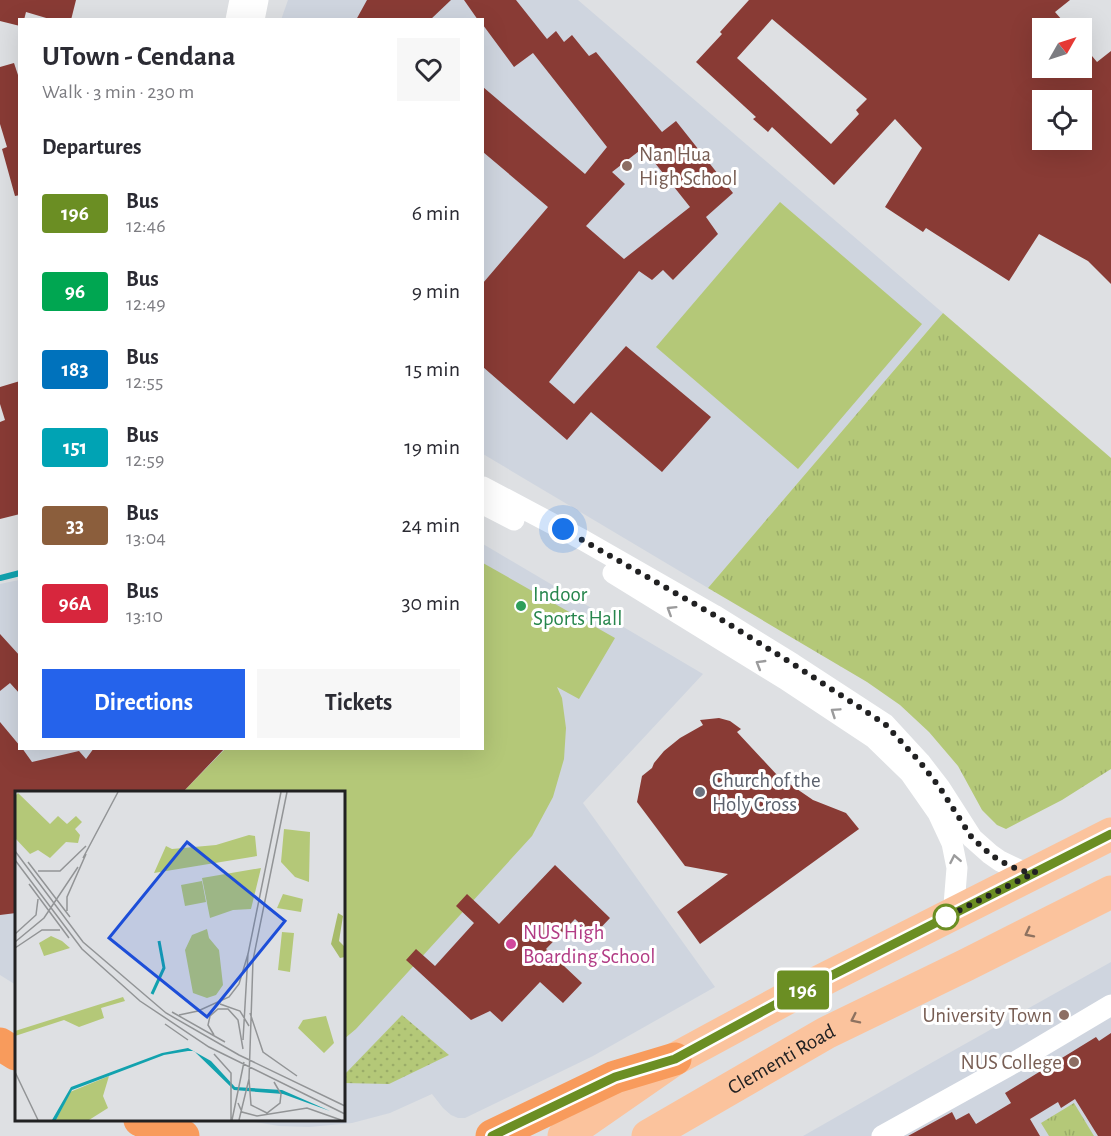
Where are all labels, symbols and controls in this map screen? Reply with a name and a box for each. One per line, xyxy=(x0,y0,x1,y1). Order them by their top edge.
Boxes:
north arrow xyxy=(1032,18,1092,78)
map controls xyxy=(1032,18,1092,150)
button: heart xyxy=(397,38,460,101)
text: UTown - Cendana xyxy=(42,43,235,71)
text: Walk · 3 min · 230 m xyxy=(42,82,194,102)
button: locate xyxy=(1032,90,1092,150)
text: Departures xyxy=(42,136,142,158)
place label: Nan Hua High School xyxy=(639,144,737,189)
marker: Nan Hua High School xyxy=(620,159,634,173)
text: Bus xyxy=(126,190,159,212)
text: 6 min xyxy=(412,202,460,224)
text: 196 xyxy=(61,203,89,224)
text: 12:46 xyxy=(126,216,166,236)
text: Bus xyxy=(126,268,159,290)
text: 9 min xyxy=(412,280,460,302)
text: 96 xyxy=(65,281,85,302)
text: 12:49 xyxy=(126,294,166,314)
text: Bus xyxy=(126,346,159,368)
text: 15 min xyxy=(405,358,460,380)
text: 183 xyxy=(62,359,88,380)
text: 12:55 xyxy=(126,372,163,392)
text: Bus xyxy=(126,424,159,446)
text: 19 min xyxy=(404,436,460,458)
text: 151 xyxy=(63,437,87,458)
text: 12:59 xyxy=(126,450,164,470)
text: Bus xyxy=(126,502,159,524)
text: 24 min xyxy=(402,514,460,536)
your location xyxy=(548,514,578,544)
text: 33 xyxy=(66,515,84,536)
text: 13:04 xyxy=(126,528,166,548)
text: Bus xyxy=(126,580,159,602)
place label: Indoor Sports Hall xyxy=(533,584,622,629)
text: 30 min xyxy=(401,592,460,614)
text: 96A xyxy=(59,593,91,614)
marker: Indoor Sports Hall xyxy=(514,599,528,613)
one-way arrow xyxy=(667,605,677,617)
text: 13:10 xyxy=(126,606,163,626)
one-way arrow xyxy=(756,659,766,671)
button: Directions xyxy=(42,669,245,738)
button: Tickets xyxy=(257,669,460,738)
one-way arrow xyxy=(831,708,842,719)
place label: Church of the Holy Cross xyxy=(712,770,821,815)
marker: Church of the Holy Cross xyxy=(693,785,707,799)
inset map xyxy=(15,791,345,1121)
one-way arrow xyxy=(949,854,962,864)
unlabelled marker xyxy=(933,904,959,930)
place label: NUS High Boarding School xyxy=(523,922,655,967)
one-way arrow xyxy=(1025,926,1036,937)
marker: NUS High Boarding School xyxy=(504,937,518,951)
line badge: 196 xyxy=(768,970,838,1010)
text: 196 xyxy=(789,980,817,1001)
place label: University Town xyxy=(922,1005,1052,1026)
marker: University Town xyxy=(1057,1008,1071,1022)
one-way arrow xyxy=(850,1012,861,1024)
street label: Clementi Road xyxy=(724,1020,838,1098)
place label: NUS College xyxy=(961,1052,1062,1073)
marker: NUS College xyxy=(1067,1055,1081,1069)

